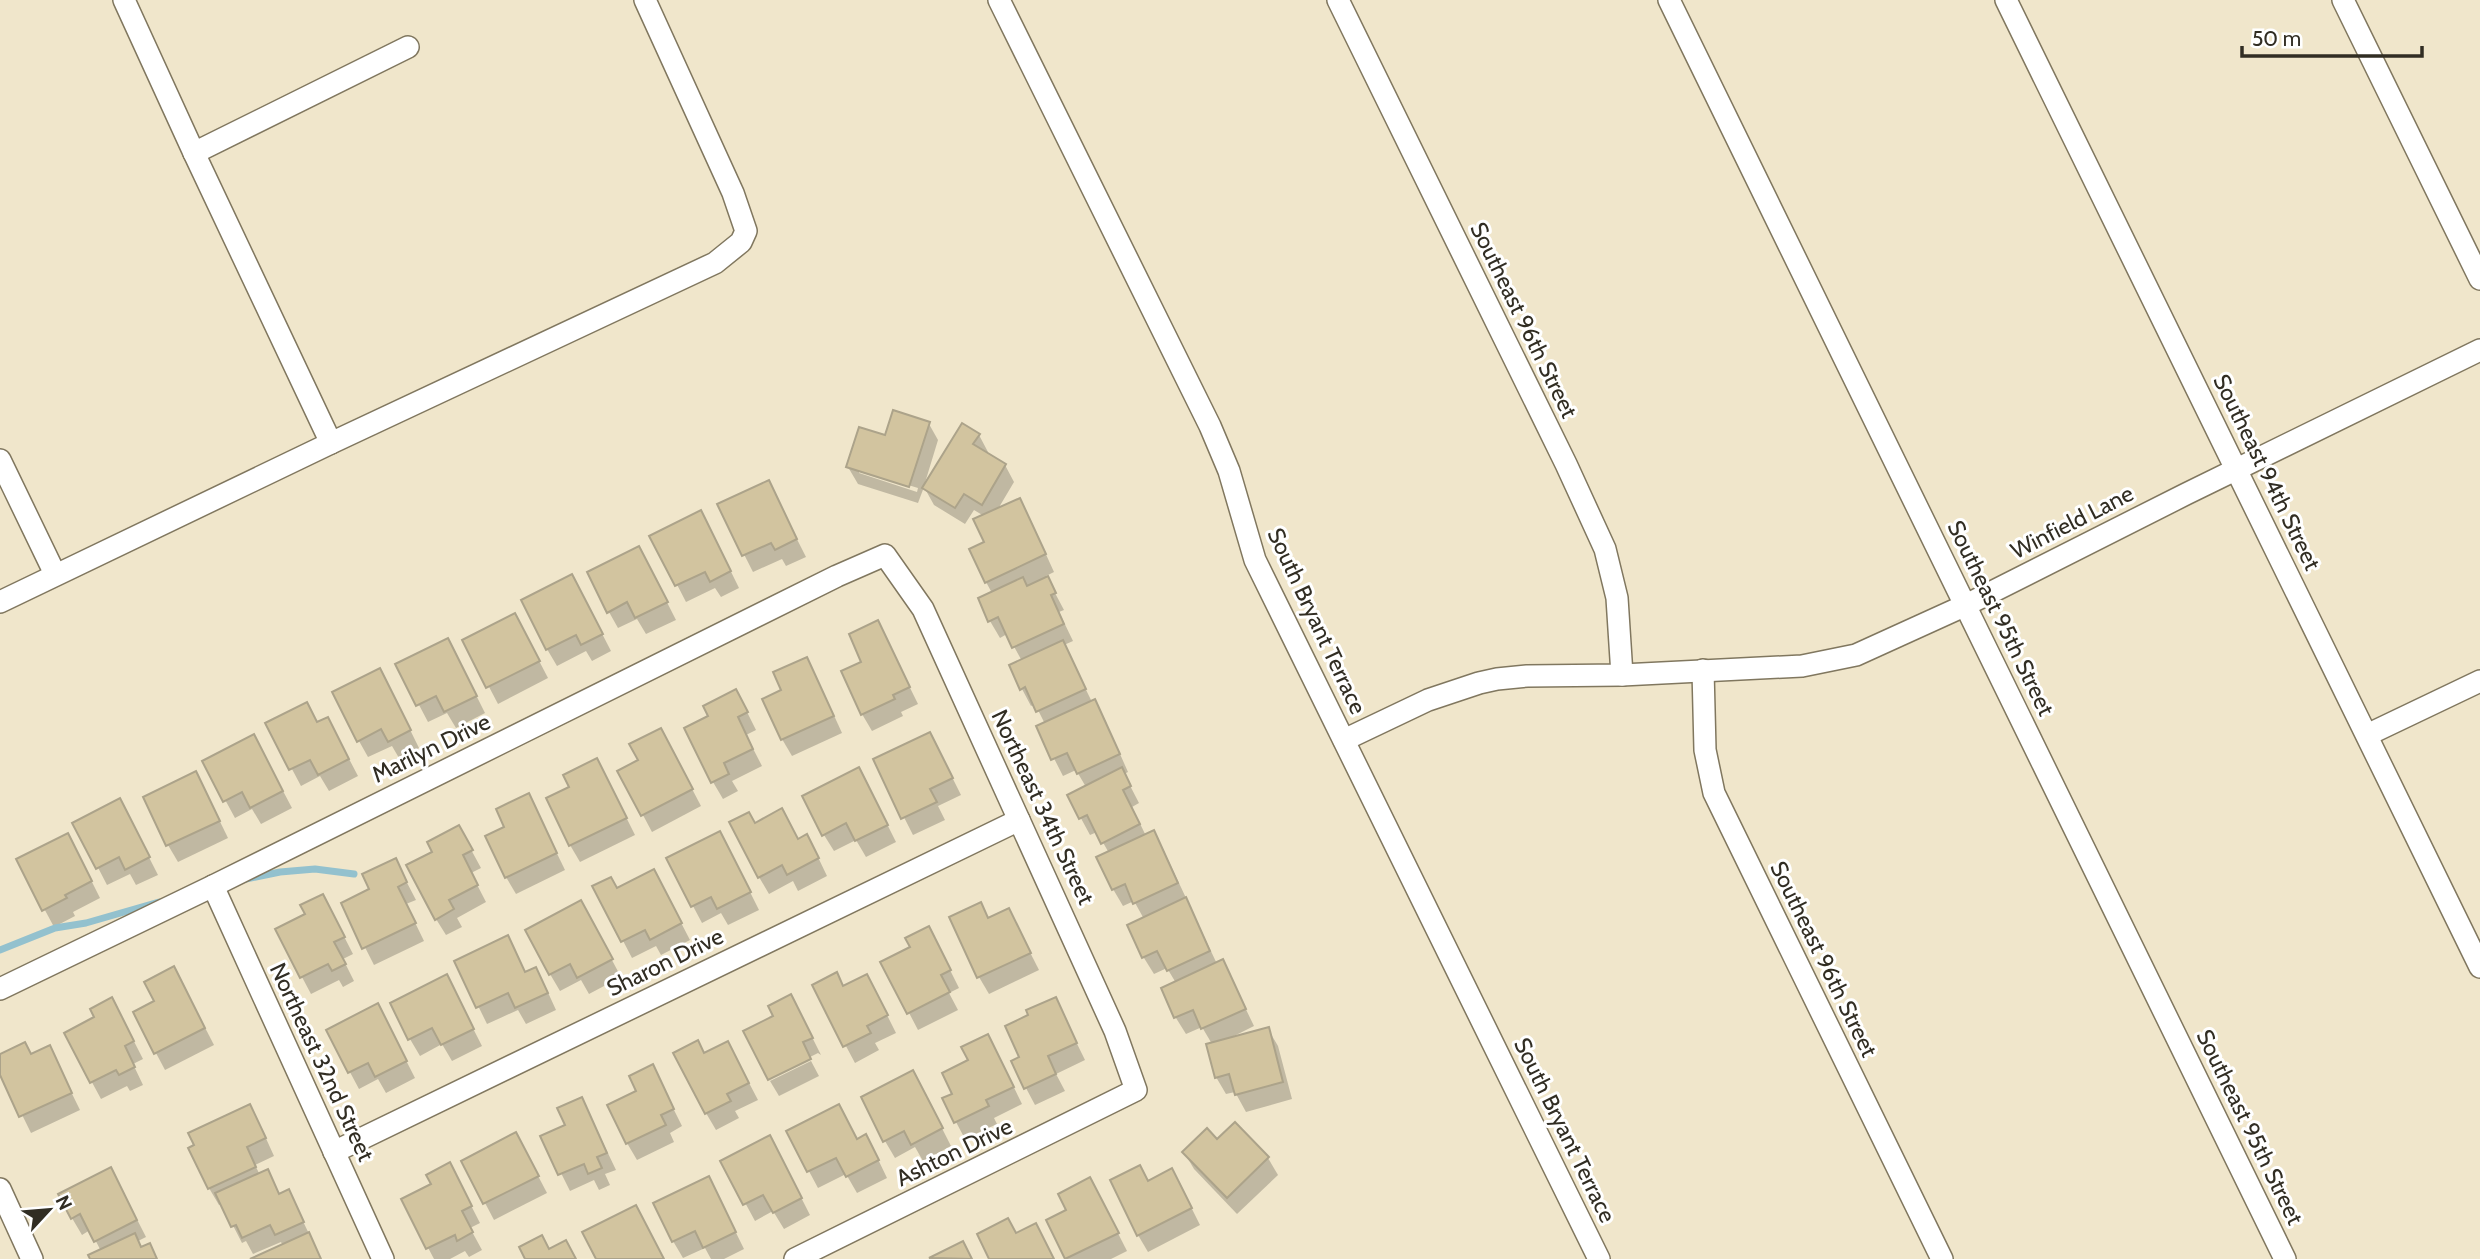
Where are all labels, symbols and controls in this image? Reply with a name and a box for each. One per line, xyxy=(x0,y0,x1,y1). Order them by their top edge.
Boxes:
scale bar xyxy=(2242,14,2422,58)
text: 50 m xyxy=(2252,26,2301,51)
street label: Southeast 96th Street xyxy=(1464,218,1584,423)
street label: Southeast 94th Street xyxy=(2207,369,2327,575)
street label: Winfield Lane xyxy=(2006,479,2138,565)
street label: Southeast 95th Street xyxy=(1942,516,2061,720)
street label: South Bryant Terrace xyxy=(1262,523,1373,719)
street label: Northeast 34th Street xyxy=(986,705,1100,909)
street label: Marilyn Drive xyxy=(367,707,495,789)
street label: Southeast 96th Street xyxy=(1764,857,1884,1062)
street label: Sharon Drive xyxy=(602,922,728,1002)
street label: Northeast 32nd Street xyxy=(264,958,380,1166)
street label: Southeast 95th Street xyxy=(2191,1025,2310,1229)
street label: South Bryant Terrace xyxy=(1508,1033,1622,1227)
street label: Ashton Drive xyxy=(891,1112,1017,1192)
north arrow xyxy=(14,1175,84,1245)
text: N xyxy=(51,1192,77,1214)

